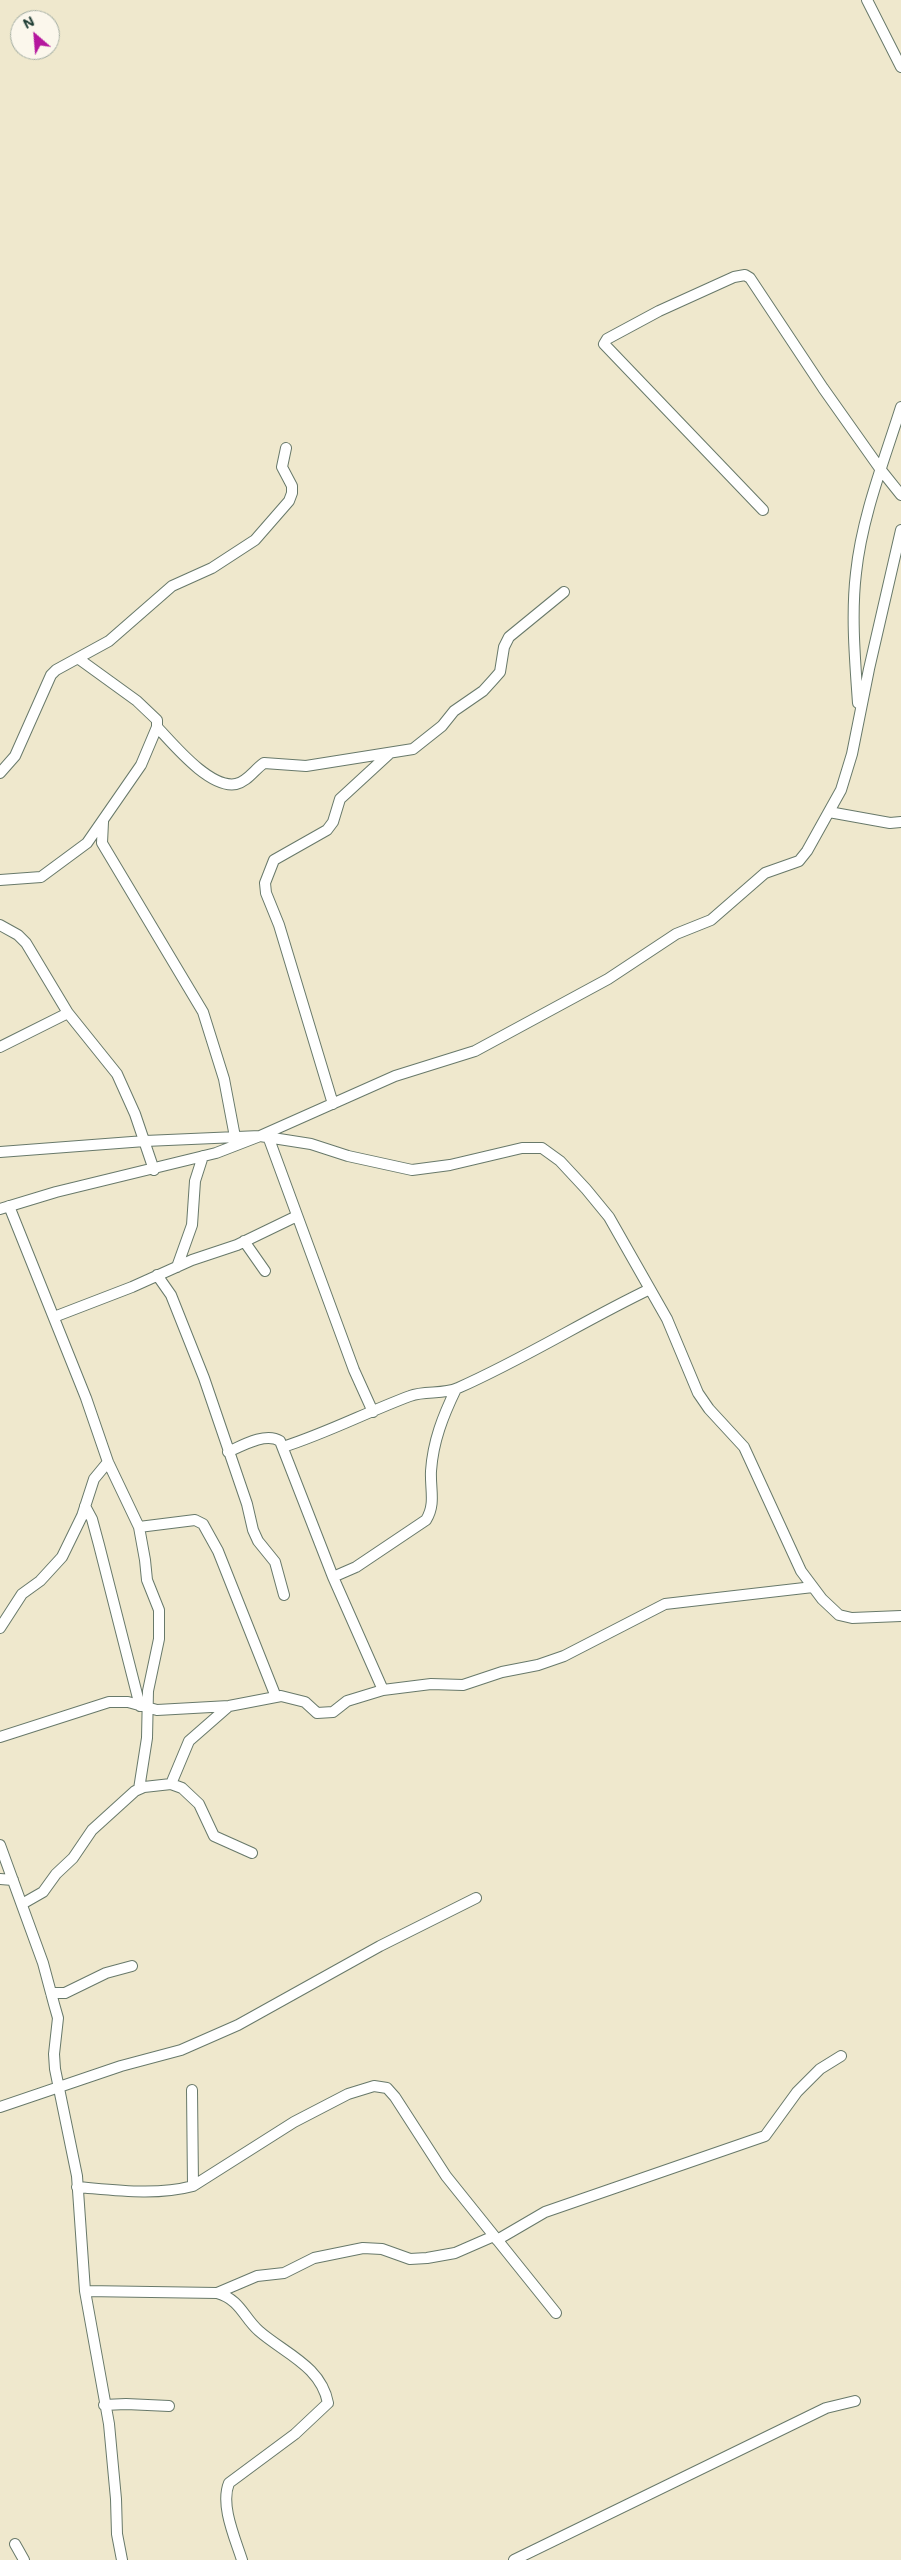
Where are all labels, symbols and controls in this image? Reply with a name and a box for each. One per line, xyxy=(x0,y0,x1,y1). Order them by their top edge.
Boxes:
north arrow xyxy=(10,10,60,60)
text: N xyxy=(19,11,37,33)

